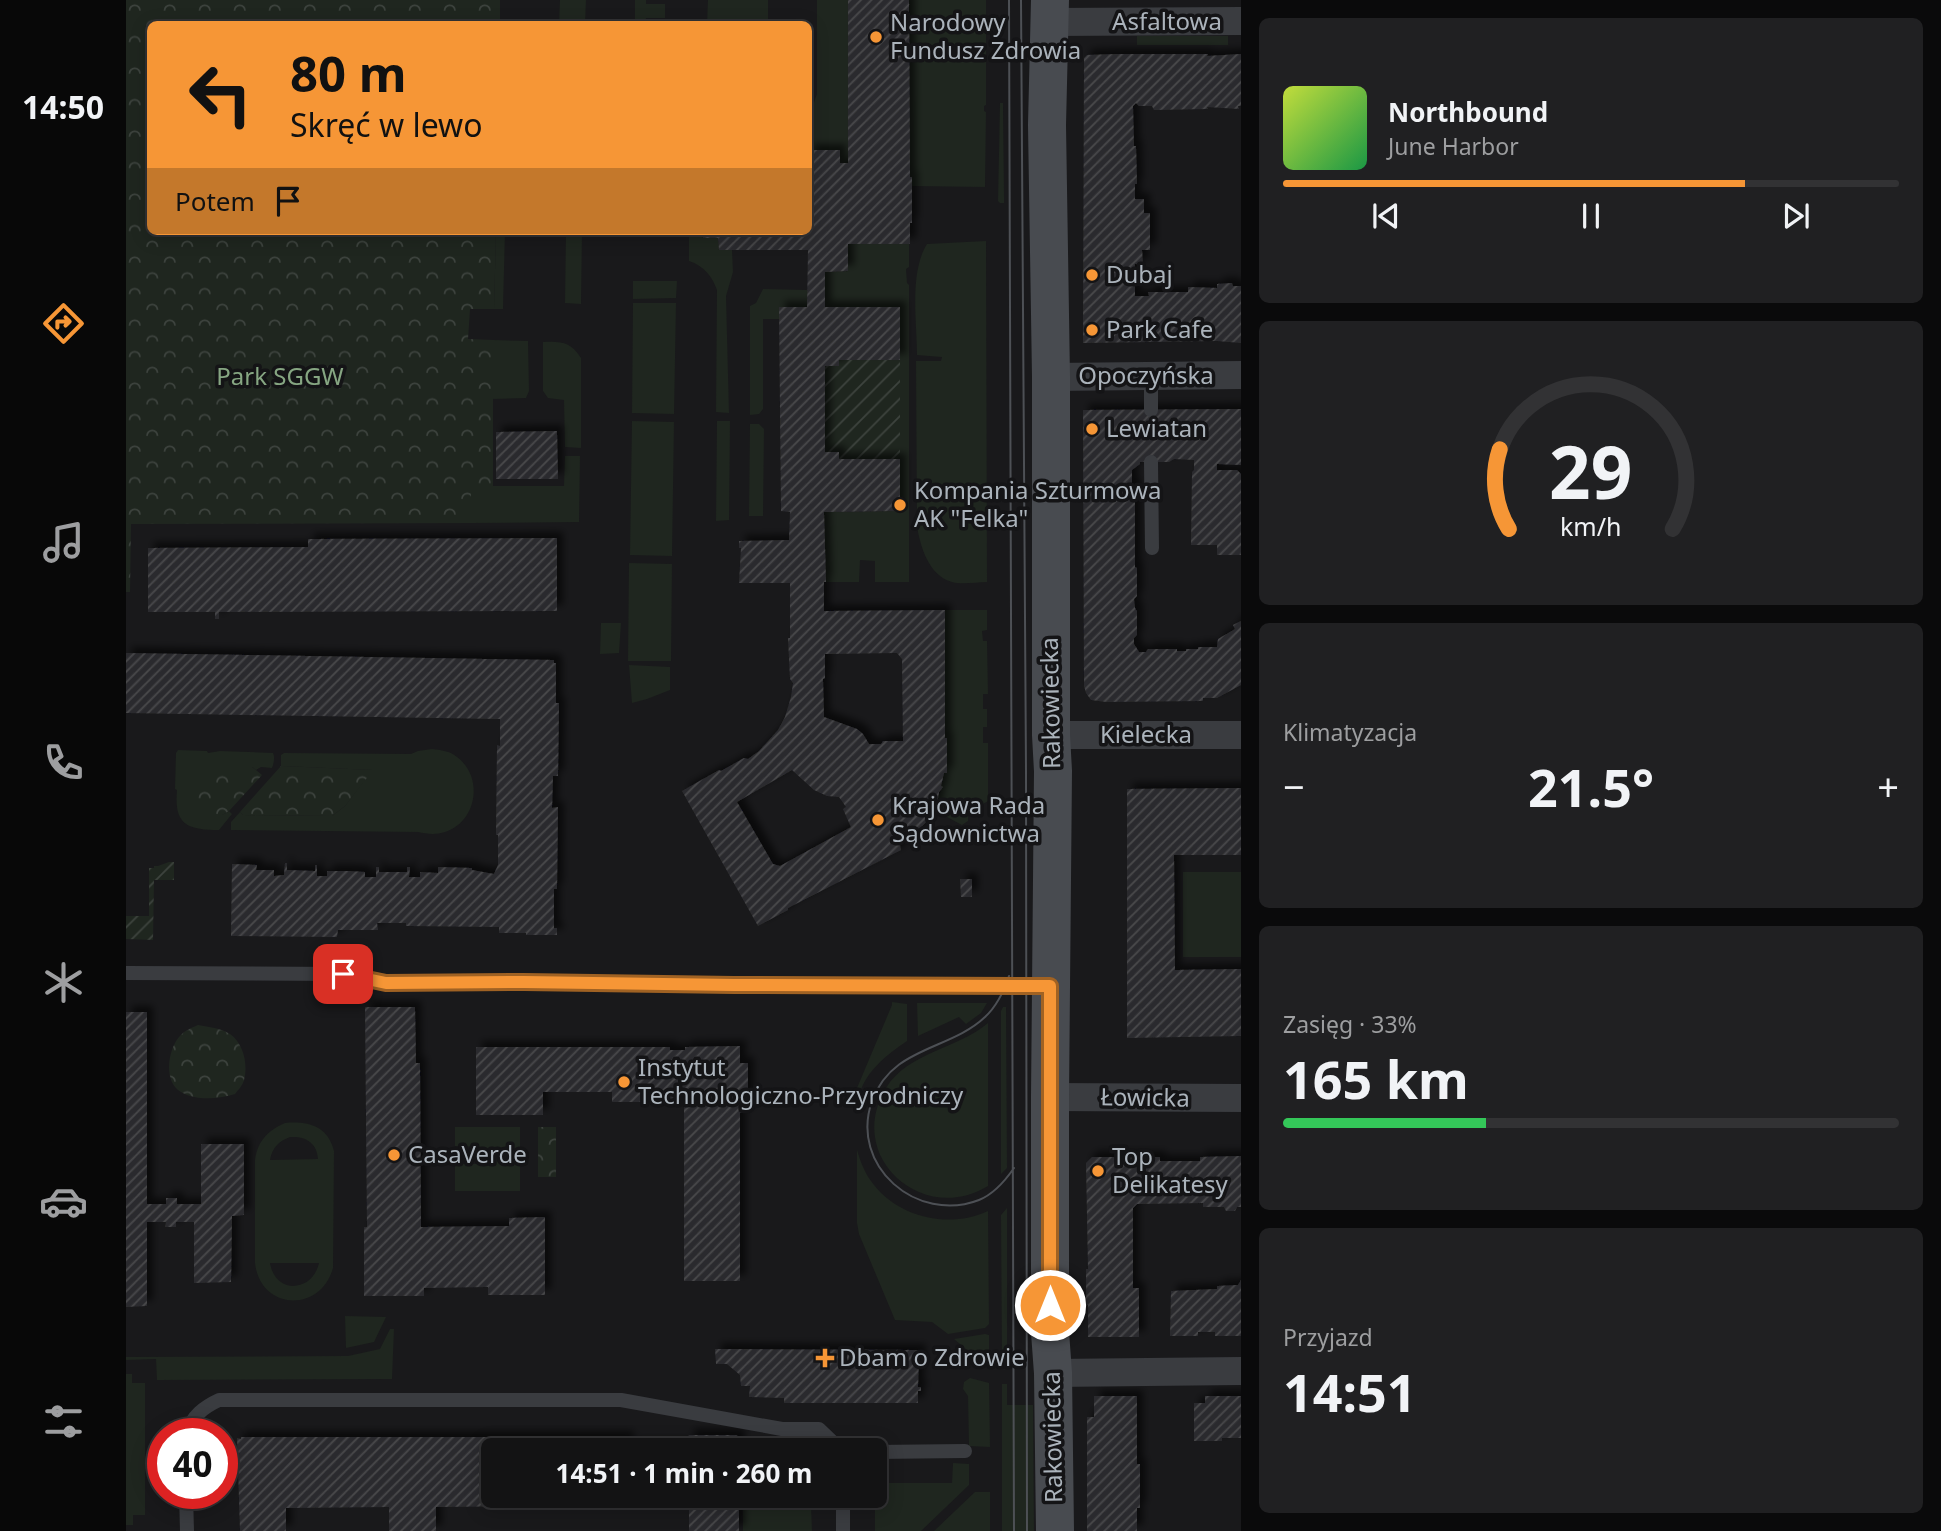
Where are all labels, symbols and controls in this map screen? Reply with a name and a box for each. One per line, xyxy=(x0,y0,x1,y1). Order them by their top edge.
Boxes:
street label: Asfaltowa xyxy=(1112,4,1222,37)
place label: Narodowy Fundusz Zdrowia xyxy=(890,5,1081,66)
marker: Narodowy Fundusz Zdrowia xyxy=(868,29,884,45)
text: 80 m xyxy=(290,40,407,106)
icon: left xyxy=(175,49,266,140)
text: 14:50 xyxy=(22,85,104,128)
text: Northbound xyxy=(1388,94,1548,130)
text: Skręć w lewo xyxy=(290,103,483,146)
text: June Harbor xyxy=(1388,130,1519,162)
icon: arrive xyxy=(269,182,307,220)
text: Potem xyxy=(175,183,255,219)
icon: previous xyxy=(1367,197,1405,235)
icon: pause xyxy=(1572,197,1610,235)
icon: next xyxy=(1777,197,1815,235)
place label: Dubaj xyxy=(1106,257,1173,290)
marker: Dubaj xyxy=(1084,267,1100,283)
icon: directions xyxy=(39,299,88,348)
place label: Park Cafe xyxy=(1106,312,1213,345)
marker: Park Cafe xyxy=(1084,322,1100,338)
street label: Opoczyńska xyxy=(1078,358,1214,391)
park label: Park SGGW xyxy=(216,359,344,392)
place label: Lewiatan xyxy=(1106,411,1207,444)
marker: Lewiatan xyxy=(1084,421,1100,437)
text: 29 xyxy=(1549,421,1633,520)
place label: Kompania Szturmowa AK "Felka" xyxy=(914,473,1161,534)
marker: Kompania Szturmowa AK "Felka" xyxy=(892,497,908,513)
text: km/h xyxy=(1560,509,1622,543)
icon: music xyxy=(39,518,88,567)
street label: Rakowiecka xyxy=(1032,637,1067,769)
text: Klimatyzacja xyxy=(1283,716,1417,748)
street label: Kielecka xyxy=(1100,717,1192,750)
icon: phone xyxy=(39,738,88,787)
text: 21.5° xyxy=(1528,751,1654,822)
text: − xyxy=(1283,760,1305,812)
text: + xyxy=(1877,760,1899,812)
place label: Krajowa Rada Sądownictwa xyxy=(892,788,1045,849)
marker: Krajowa Rada Sądownictwa xyxy=(870,812,886,828)
pin xyxy=(313,944,373,1004)
icon: arrive xyxy=(324,955,362,993)
icon: climate xyxy=(39,958,88,1007)
text: Zasięg · 33% xyxy=(1283,1008,1417,1040)
text: 165 km xyxy=(1283,1043,1469,1114)
place label: Instytut Technologiczno-Przyrodniczy xyxy=(638,1050,964,1111)
marker: Instytut Technologiczno-Przyrodniczy xyxy=(616,1074,632,1090)
street label: Łowicka xyxy=(1100,1079,1190,1114)
place label: CasaVerde xyxy=(408,1137,527,1170)
place label: Top Delikatesy xyxy=(1112,1139,1228,1200)
marker: CasaVerde xyxy=(386,1147,402,1163)
marker: Top Delikatesy xyxy=(1090,1163,1106,1179)
icon: car xyxy=(39,1177,88,1226)
position arrow xyxy=(1013,1268,1087,1342)
text: Przyjazd xyxy=(1283,1321,1373,1353)
place label: Dbam o Zdrowie xyxy=(839,1340,1025,1373)
marker: Dbam o Zdrowie xyxy=(817,1350,833,1366)
text: 14:51 xyxy=(1283,1356,1417,1427)
street label: Rakowiecka xyxy=(1034,1371,1069,1503)
icon: filters xyxy=(39,1397,88,1446)
speed limit sign: 40 xyxy=(147,1418,238,1509)
text: 14:51 · 1 min · 260 m xyxy=(556,1455,812,1491)

